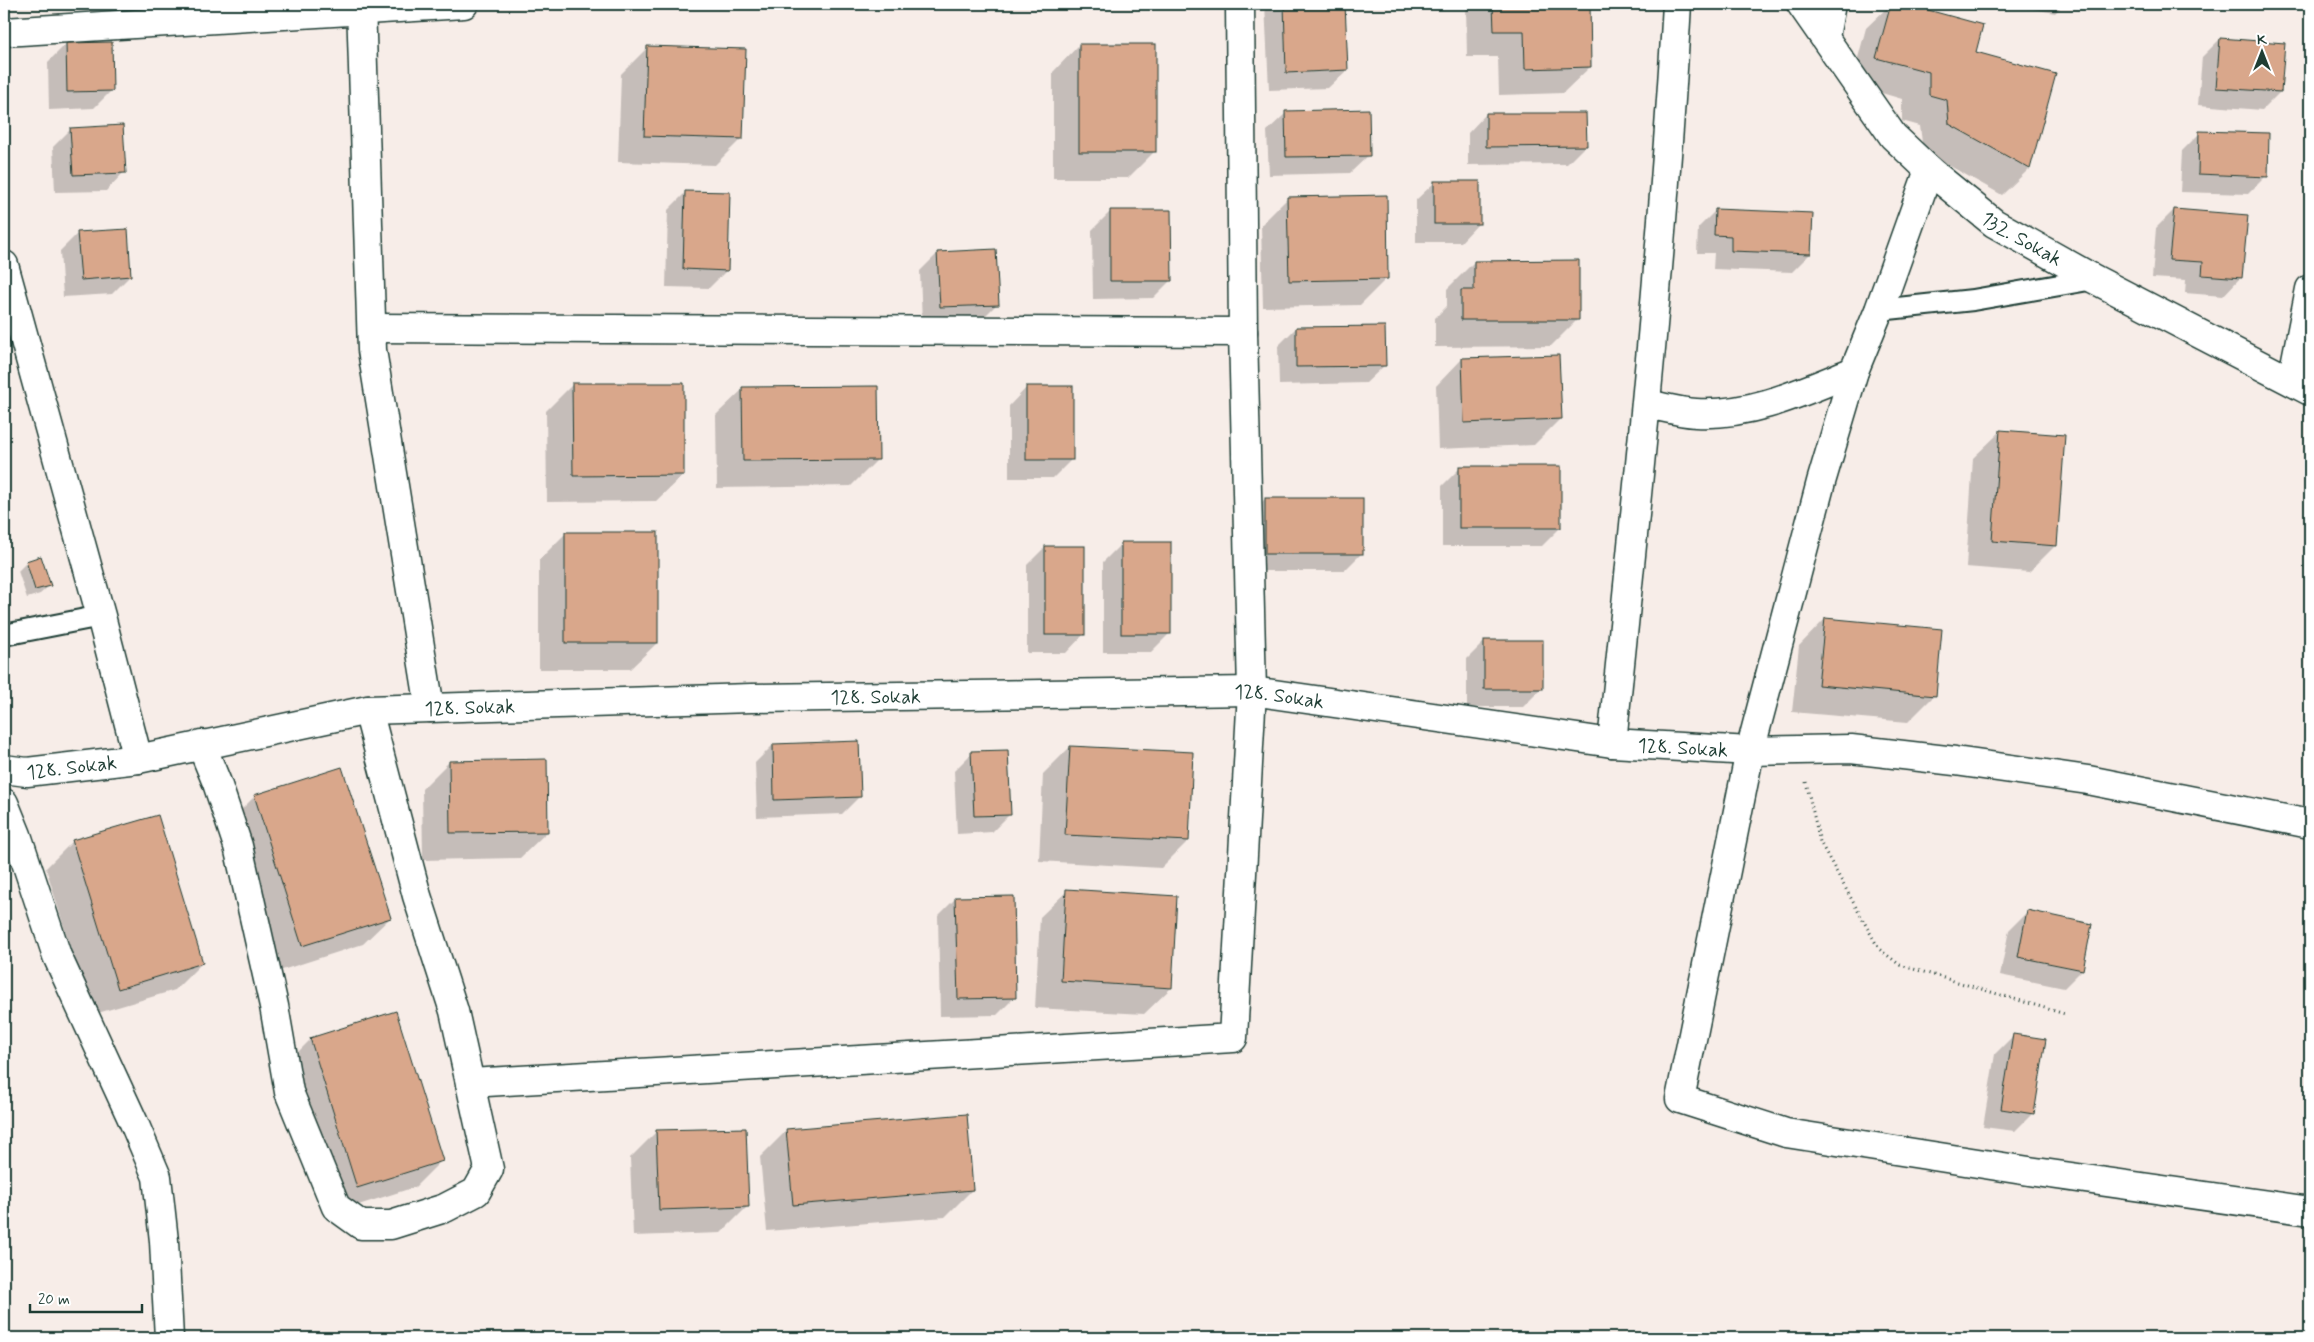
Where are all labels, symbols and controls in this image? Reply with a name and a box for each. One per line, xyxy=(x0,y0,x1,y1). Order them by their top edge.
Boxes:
north arrow xyxy=(2236,28,2286,78)
text: K xyxy=(2257,31,2268,49)
street label: 132. Sokak xyxy=(1974,205,2067,273)
street label: 128. Sokak xyxy=(1234,679,1326,716)
street label: 128. Sokak xyxy=(830,684,921,712)
street label: 128. Sokak xyxy=(424,693,516,723)
street label: 128. Sokak xyxy=(1637,733,1729,765)
street label: 128. Sokak xyxy=(25,750,118,787)
scale bar xyxy=(30,1282,142,1314)
text: 20 m xyxy=(38,1290,70,1310)

